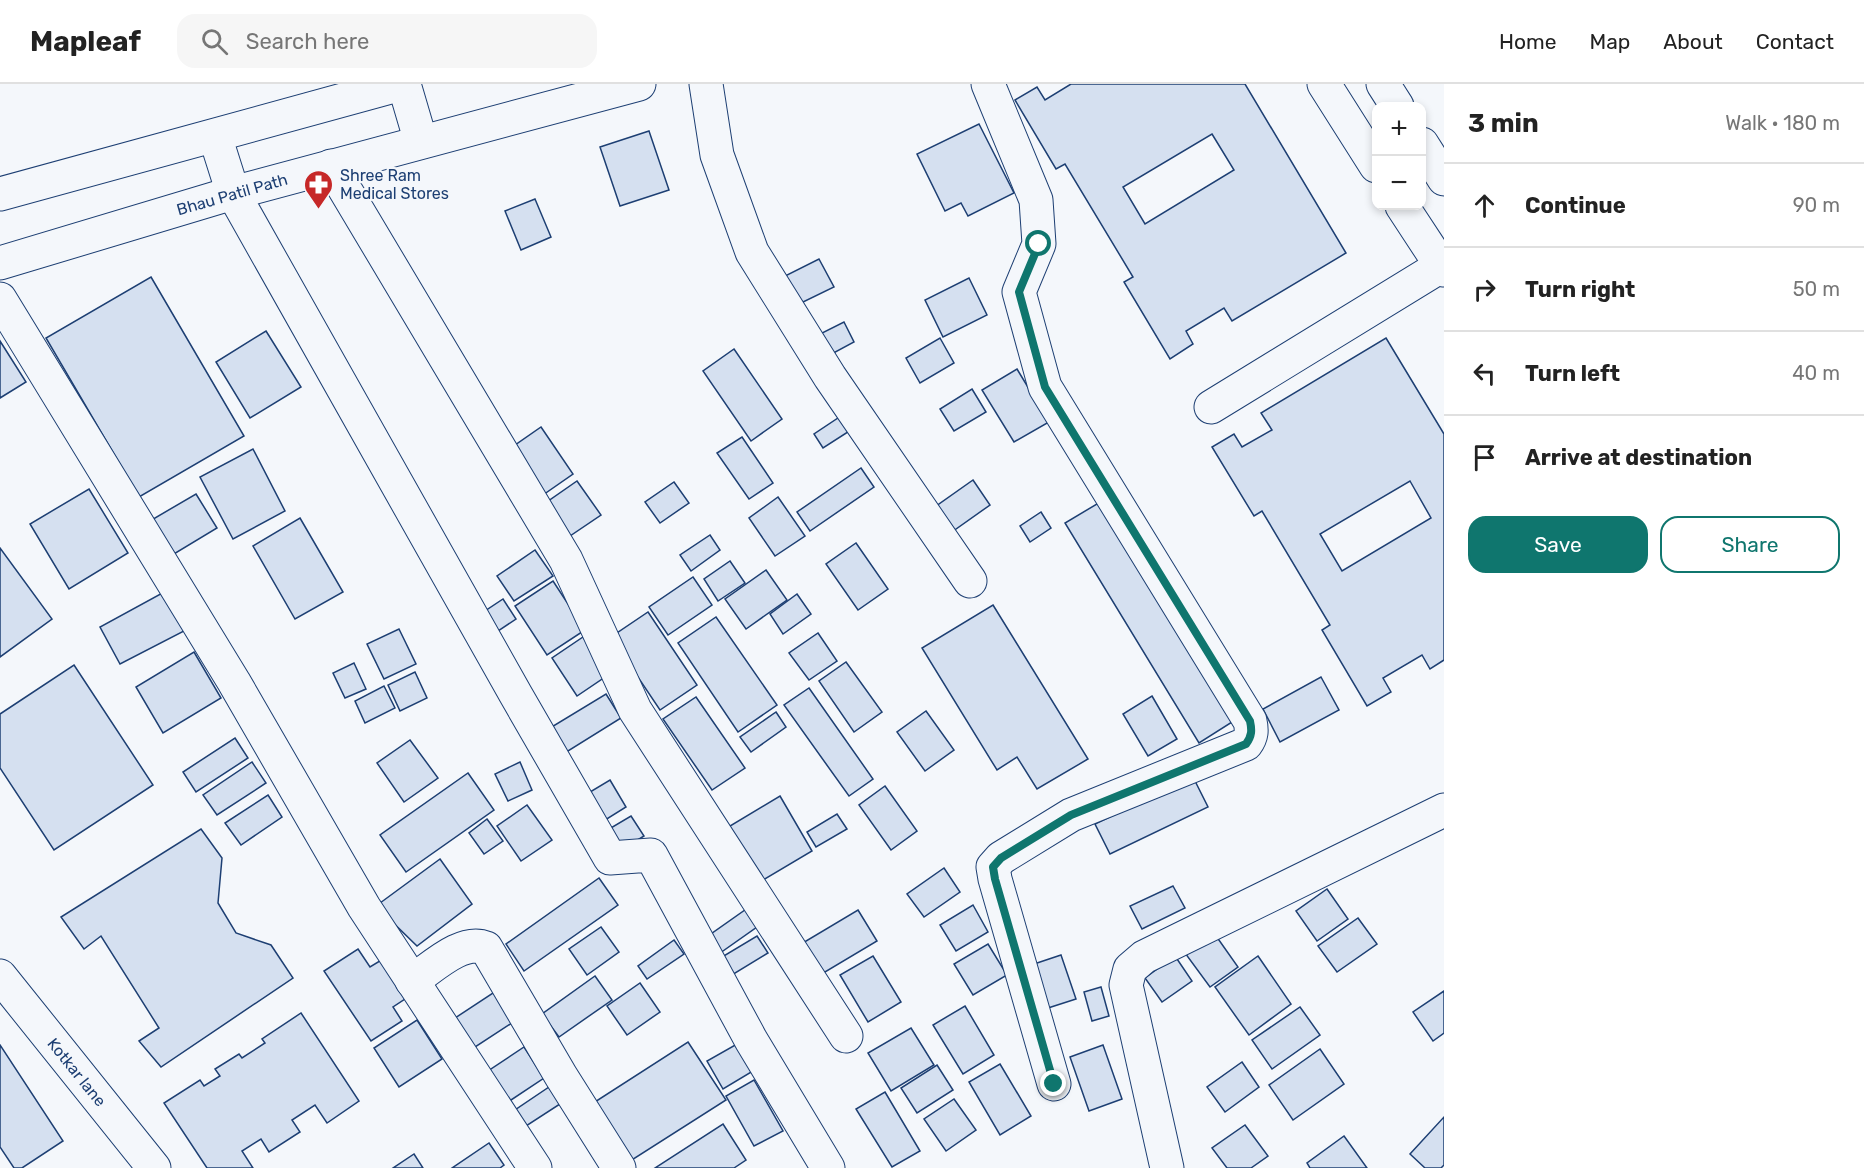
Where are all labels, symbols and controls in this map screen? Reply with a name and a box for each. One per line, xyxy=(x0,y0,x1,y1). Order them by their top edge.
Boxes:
search box xyxy=(177,14,597,68)
text: Mapleaf xyxy=(30,25,141,58)
icon: search xyxy=(198,25,231,58)
text: Search here xyxy=(246,28,369,55)
text: Home xyxy=(1499,29,1556,54)
text: Map xyxy=(1589,29,1630,54)
text: About xyxy=(1663,29,1723,54)
text: Contact xyxy=(1756,29,1834,54)
map controls xyxy=(1372,102,1426,210)
button: + xyxy=(1372,102,1426,156)
text: 3 min xyxy=(1468,108,1539,139)
text: Walk · 180 m xyxy=(1725,111,1840,135)
button: − xyxy=(1372,156,1426,210)
place label: Shree Ram Medical Stores xyxy=(340,166,449,203)
pharmacy icon: Shree Ram Medical Stores xyxy=(303,168,335,210)
street label: Bhau Patil Path xyxy=(174,170,290,219)
icon: ahead xyxy=(1468,189,1501,222)
text: Continue xyxy=(1525,192,1626,219)
text: 90 m xyxy=(1793,193,1840,217)
route start xyxy=(1025,230,1051,256)
icon: right xyxy=(1468,273,1501,306)
text: Turn right xyxy=(1525,276,1635,303)
text: 50 m xyxy=(1793,277,1840,301)
icon: left xyxy=(1468,357,1501,390)
text: Turn left xyxy=(1525,360,1620,387)
text: 40 m xyxy=(1792,361,1840,385)
icon: arrive xyxy=(1468,441,1501,474)
text: Arrive at destination xyxy=(1525,444,1752,471)
button: Save xyxy=(1468,516,1648,573)
button: Share xyxy=(1660,516,1840,573)
street label: Kotkar lane xyxy=(43,1034,110,1110)
route end xyxy=(1040,1070,1066,1096)

